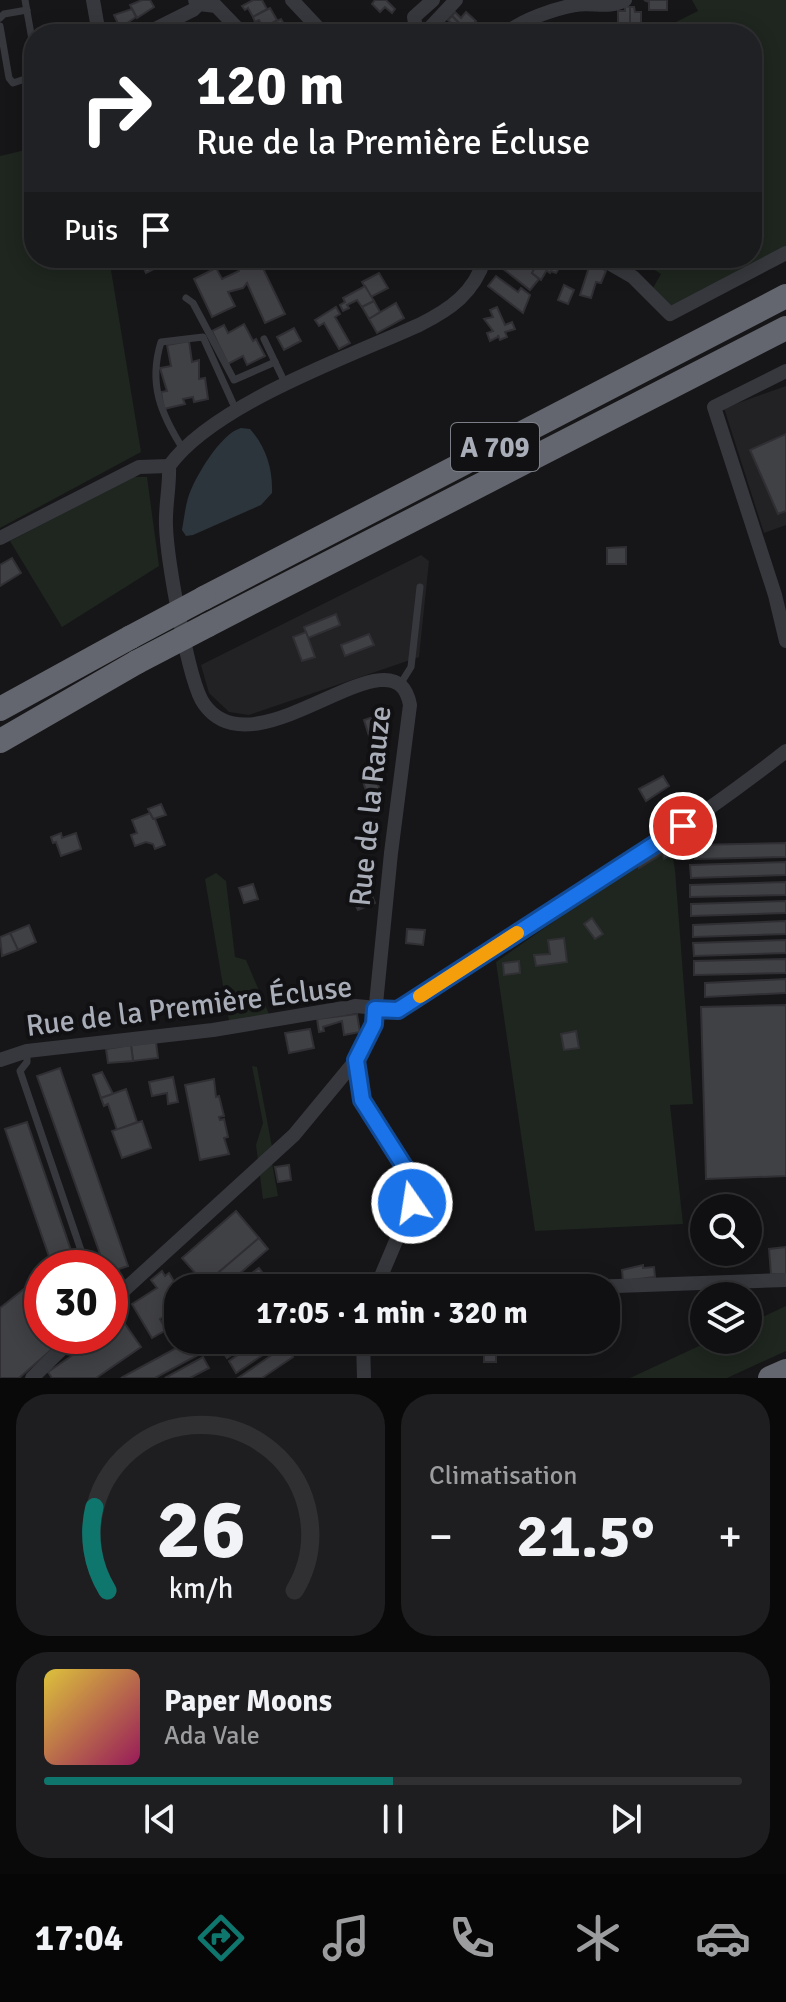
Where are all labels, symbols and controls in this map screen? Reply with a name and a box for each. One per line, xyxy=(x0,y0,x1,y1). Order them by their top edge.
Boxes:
text: 120 m xyxy=(196,51,344,120)
icon: right xyxy=(64,56,168,160)
text: Rue de la Première Écluse xyxy=(196,120,590,165)
icon: arrive xyxy=(134,208,178,252)
text: Puis xyxy=(64,212,118,249)
road number: A 709 xyxy=(451,423,539,471)
street label: Rue de la Rauze xyxy=(342,704,399,908)
pin xyxy=(649,792,717,860)
icon: arrive xyxy=(661,804,705,848)
street label: Rue de la Première Écluse xyxy=(24,968,354,1045)
position arrow xyxy=(370,1161,454,1245)
map controls xyxy=(690,1194,762,1354)
button: search xyxy=(690,1194,762,1266)
speed limit sign: 30 xyxy=(24,1250,128,1354)
button: layers xyxy=(690,1282,762,1354)
text: 17:05 · 1 min · 320 m xyxy=(256,1295,528,1332)
text: Climatisation xyxy=(429,1460,578,1492)
text: 26 xyxy=(156,1479,245,1581)
text: 21.5° xyxy=(516,1500,655,1574)
text: − xyxy=(429,1510,453,1564)
text: + xyxy=(718,1510,742,1564)
text: km/h xyxy=(168,1571,233,1606)
text: Paper Moons xyxy=(164,1683,332,1720)
text: Ada Vale xyxy=(164,1720,260,1752)
icon: previous xyxy=(138,1797,182,1841)
icon: pause xyxy=(371,1797,415,1841)
icon: next xyxy=(604,1797,648,1841)
icon: directions xyxy=(193,1910,249,1966)
icon: music xyxy=(318,1910,374,1966)
icon: phone xyxy=(444,1910,500,1966)
icon: climate xyxy=(570,1910,626,1966)
icon: car xyxy=(695,1910,751,1966)
text: 17:04 xyxy=(35,1916,123,1961)

